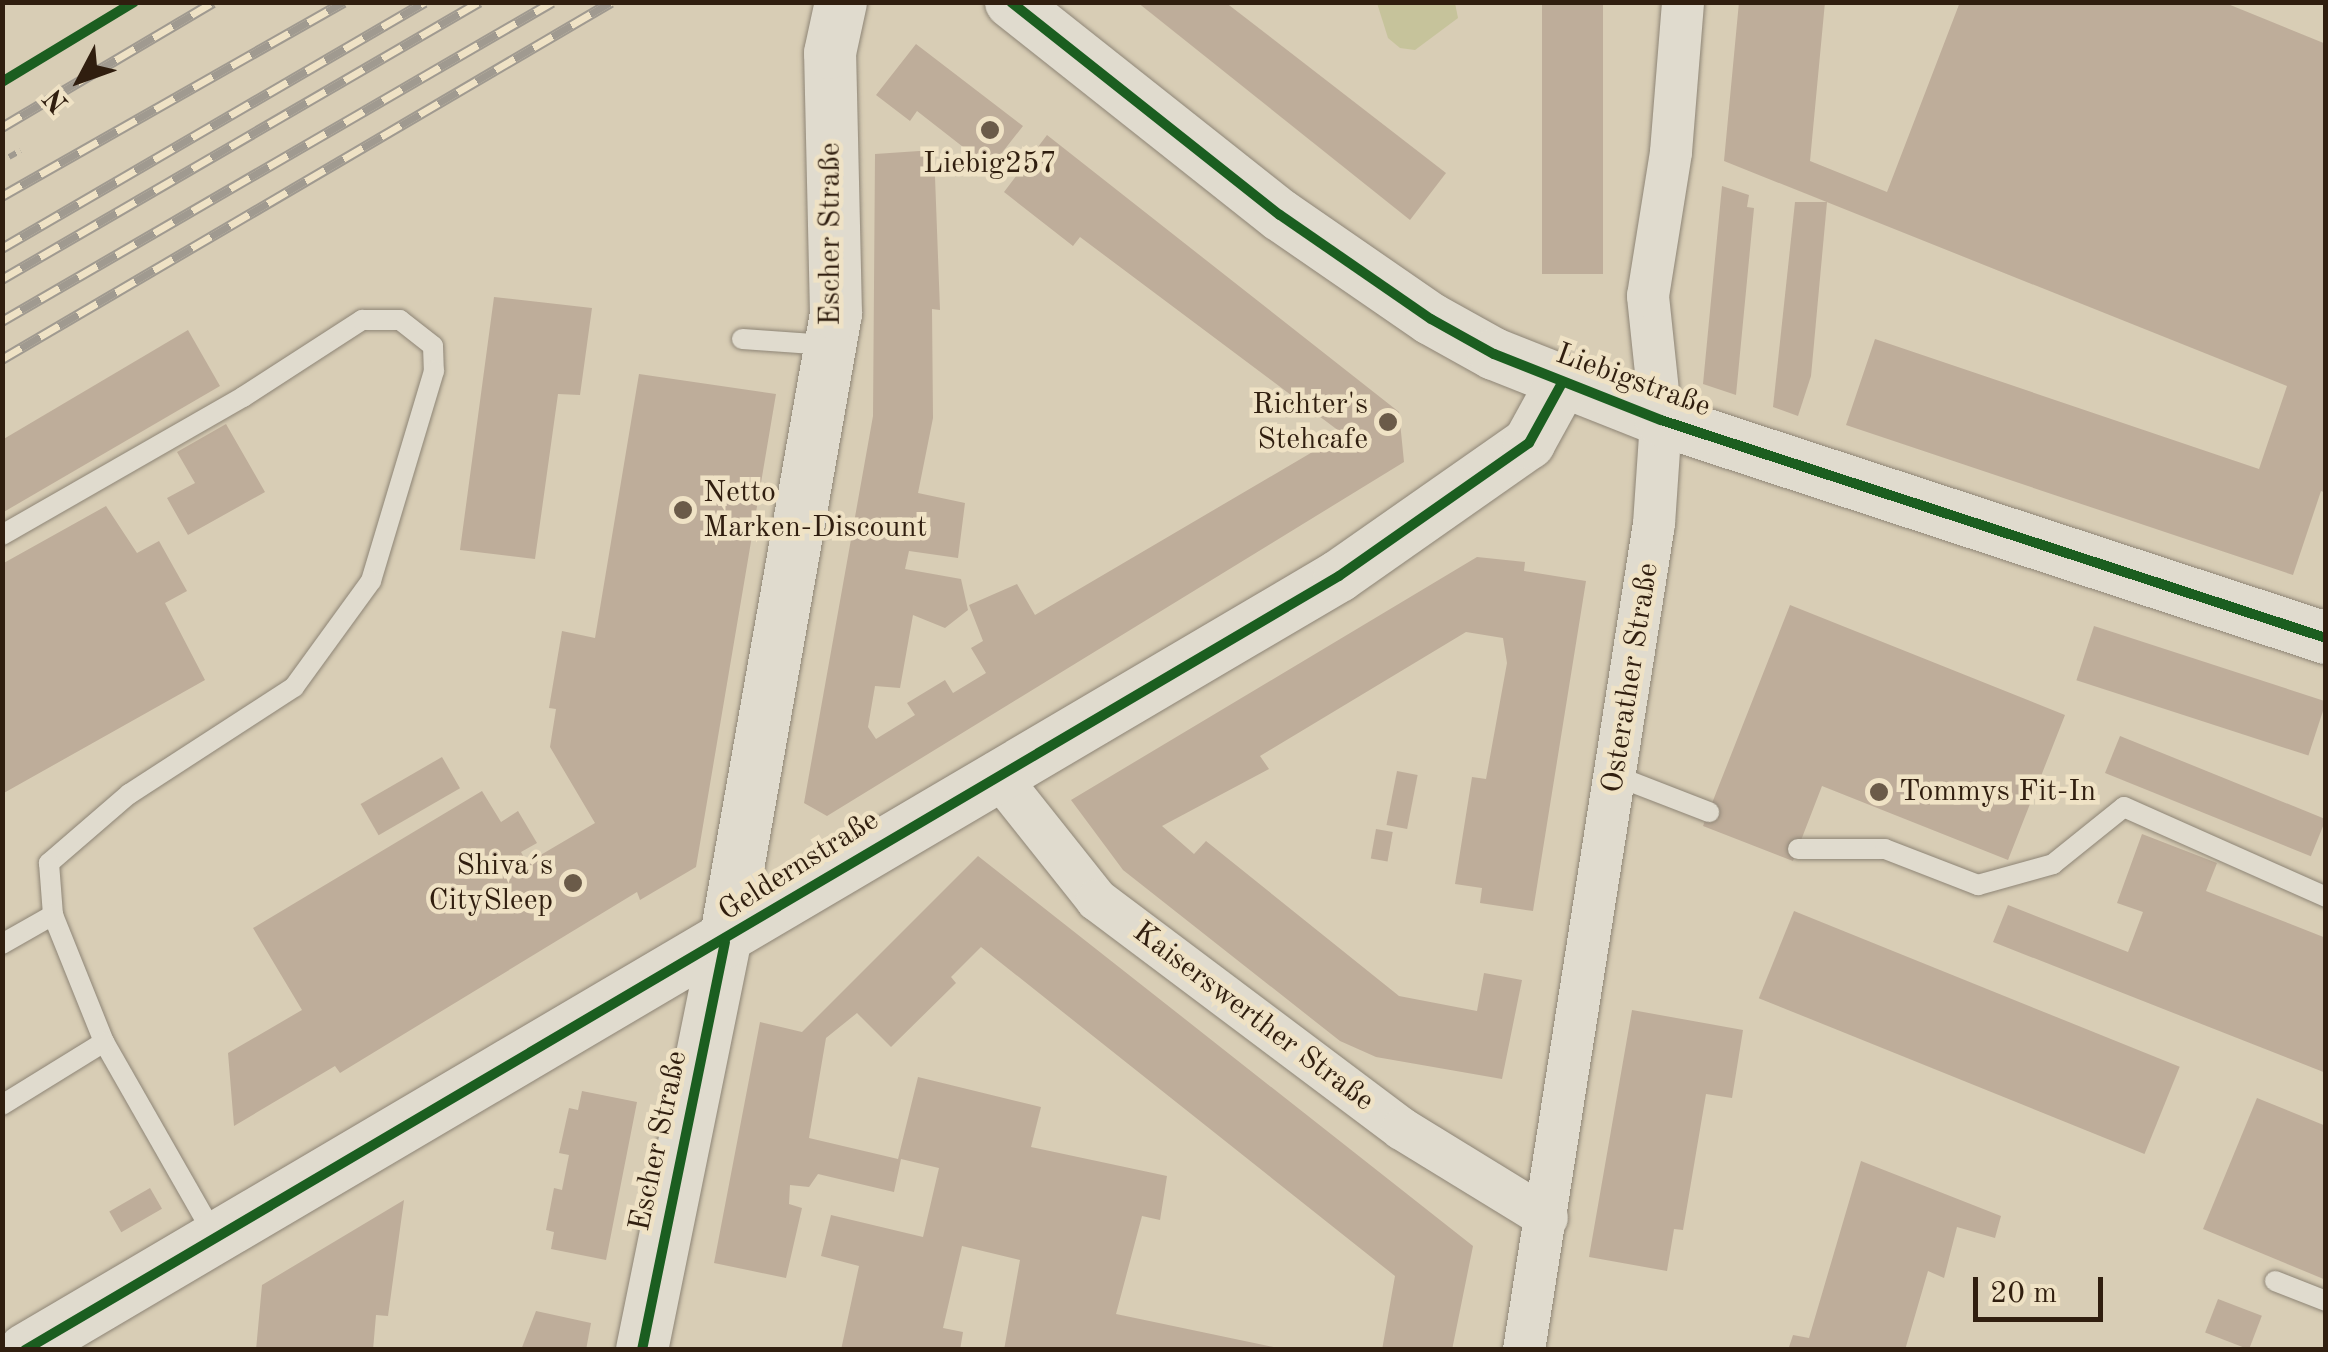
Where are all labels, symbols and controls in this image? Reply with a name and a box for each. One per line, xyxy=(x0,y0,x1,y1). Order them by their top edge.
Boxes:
north arrow xyxy=(30,30,130,130)
text: N xyxy=(40,82,75,117)
marker: Liebig257 xyxy=(979,119,1001,141)
street label: Escher Straße xyxy=(813,142,849,326)
place label: Liebig257 xyxy=(923,146,1057,182)
street label: Liebigstraße xyxy=(1551,336,1715,426)
place label: Richter's Stehcafe xyxy=(1252,387,1368,458)
marker: Richter's Stehcafe xyxy=(1377,411,1399,433)
place label: Netto Marken-Discount xyxy=(703,475,927,546)
marker: Netto Marken-Discount xyxy=(672,499,694,521)
street label: Osterather Straße xyxy=(1595,560,1667,796)
place label: Tommys Fit-In xyxy=(1899,774,2096,810)
marker: Tommys Fit-In xyxy=(1868,781,1890,803)
street label: Geldernstraße xyxy=(712,803,886,929)
place label: Shiva´s CitySleep xyxy=(429,848,553,918)
marker: Shiva´s CitySleep xyxy=(562,872,584,894)
street label: Kaiserswerther Straße xyxy=(1125,915,1381,1119)
street label: Escher Straße xyxy=(622,1048,696,1234)
scale bar xyxy=(1978,1257,2108,1319)
text: 20 m xyxy=(1990,1279,2057,1309)

